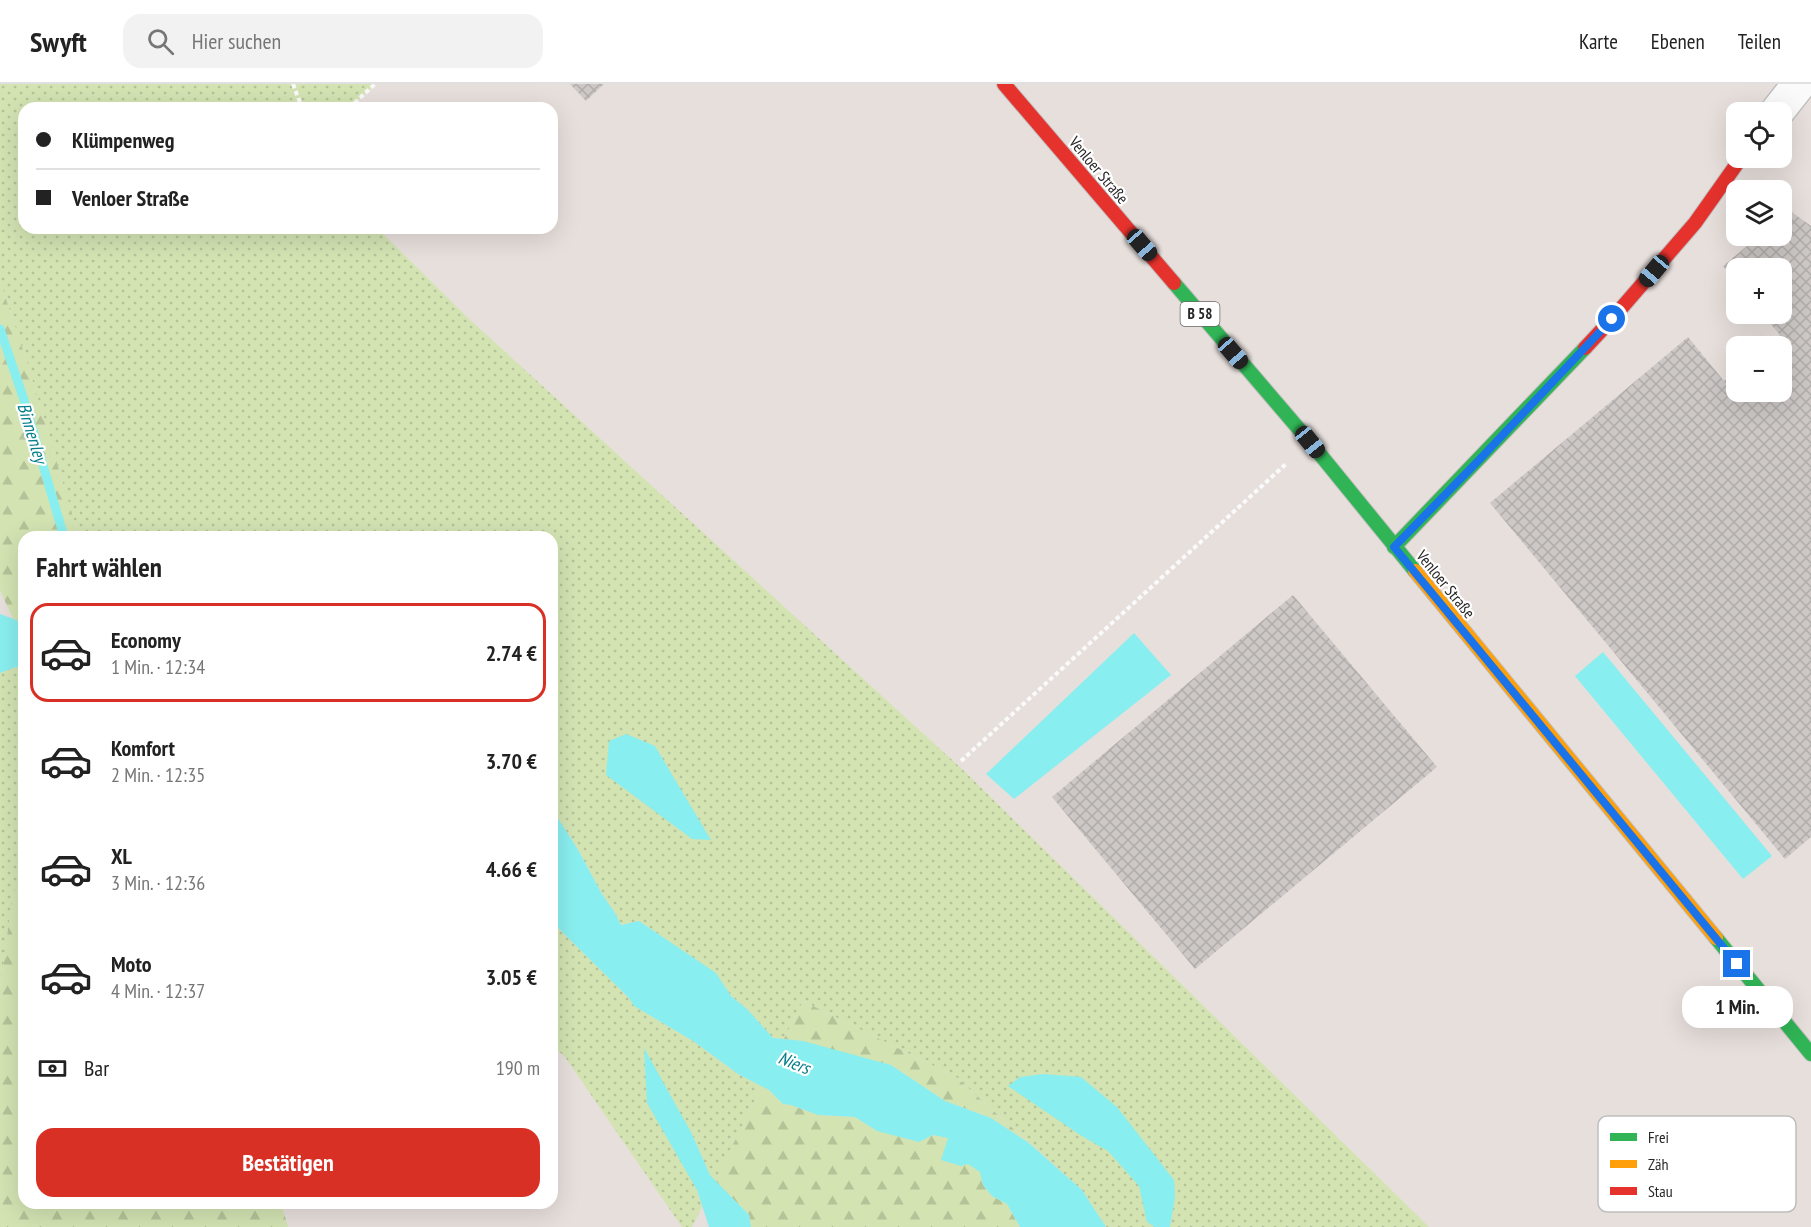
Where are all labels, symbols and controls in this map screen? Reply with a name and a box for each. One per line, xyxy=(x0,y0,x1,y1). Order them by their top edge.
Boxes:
search box xyxy=(123,14,543,68)
text: Swyft xyxy=(30,23,87,60)
icon: search xyxy=(144,25,177,58)
text: Hier suchen xyxy=(192,27,281,55)
text: Karte xyxy=(1579,28,1618,55)
text: Ebenen xyxy=(1651,28,1705,55)
text: Teilen xyxy=(1738,28,1781,55)
map controls xyxy=(1726,102,1792,402)
button: locate xyxy=(1726,102,1792,168)
text: Klümpenweg xyxy=(72,126,174,154)
street label: Venloer Straße xyxy=(1064,131,1133,208)
button: layers xyxy=(1726,180,1792,246)
text: Venloer Straße xyxy=(72,184,189,212)
car xyxy=(1123,226,1161,264)
car xyxy=(1636,251,1672,291)
button: + xyxy=(1726,258,1792,324)
road number: B 58 xyxy=(1180,302,1220,326)
route start xyxy=(1598,305,1625,332)
car xyxy=(1214,334,1252,372)
button: − xyxy=(1726,336,1792,402)
water label: Binnenley xyxy=(12,400,53,468)
car xyxy=(1292,422,1328,462)
street label: Venloer Straße xyxy=(1412,545,1479,622)
text: Fahrt wählen xyxy=(36,550,162,584)
icon: car xyxy=(39,626,93,680)
text: Economy xyxy=(111,626,181,654)
text: 2.74 € xyxy=(486,639,537,667)
text: 1 Min. · 12:34 xyxy=(111,654,205,680)
icon: car xyxy=(39,734,93,788)
text: Komfort xyxy=(111,734,175,762)
text: 3.70 € xyxy=(486,747,537,775)
text: 2 Min. · 12:35 xyxy=(111,762,205,788)
icon: car xyxy=(39,842,93,896)
text: XL xyxy=(111,842,132,870)
text: 4.66 € xyxy=(486,855,537,883)
text: 3 Min. · 12:36 xyxy=(111,870,205,896)
icon: car xyxy=(39,950,93,1004)
text: Moto xyxy=(111,950,152,978)
route end xyxy=(1723,950,1750,977)
text: 3.05 € xyxy=(486,963,537,991)
text: 4 Min. · 12:37 xyxy=(111,978,205,1004)
callout: 1 Min. xyxy=(1682,985,1792,1027)
text: 1 Min. xyxy=(1715,994,1760,1020)
water label: Niers xyxy=(775,1046,815,1080)
icon: cash xyxy=(36,1052,69,1085)
text: Bar xyxy=(84,1054,109,1082)
text: 190 m xyxy=(496,1055,540,1081)
legend xyxy=(1598,1116,1796,1212)
text: Frei xyxy=(1648,1127,1669,1147)
button: Bestätigen xyxy=(36,1128,540,1197)
text: Zäh xyxy=(1648,1154,1668,1174)
text: Stau xyxy=(1648,1181,1673,1201)

